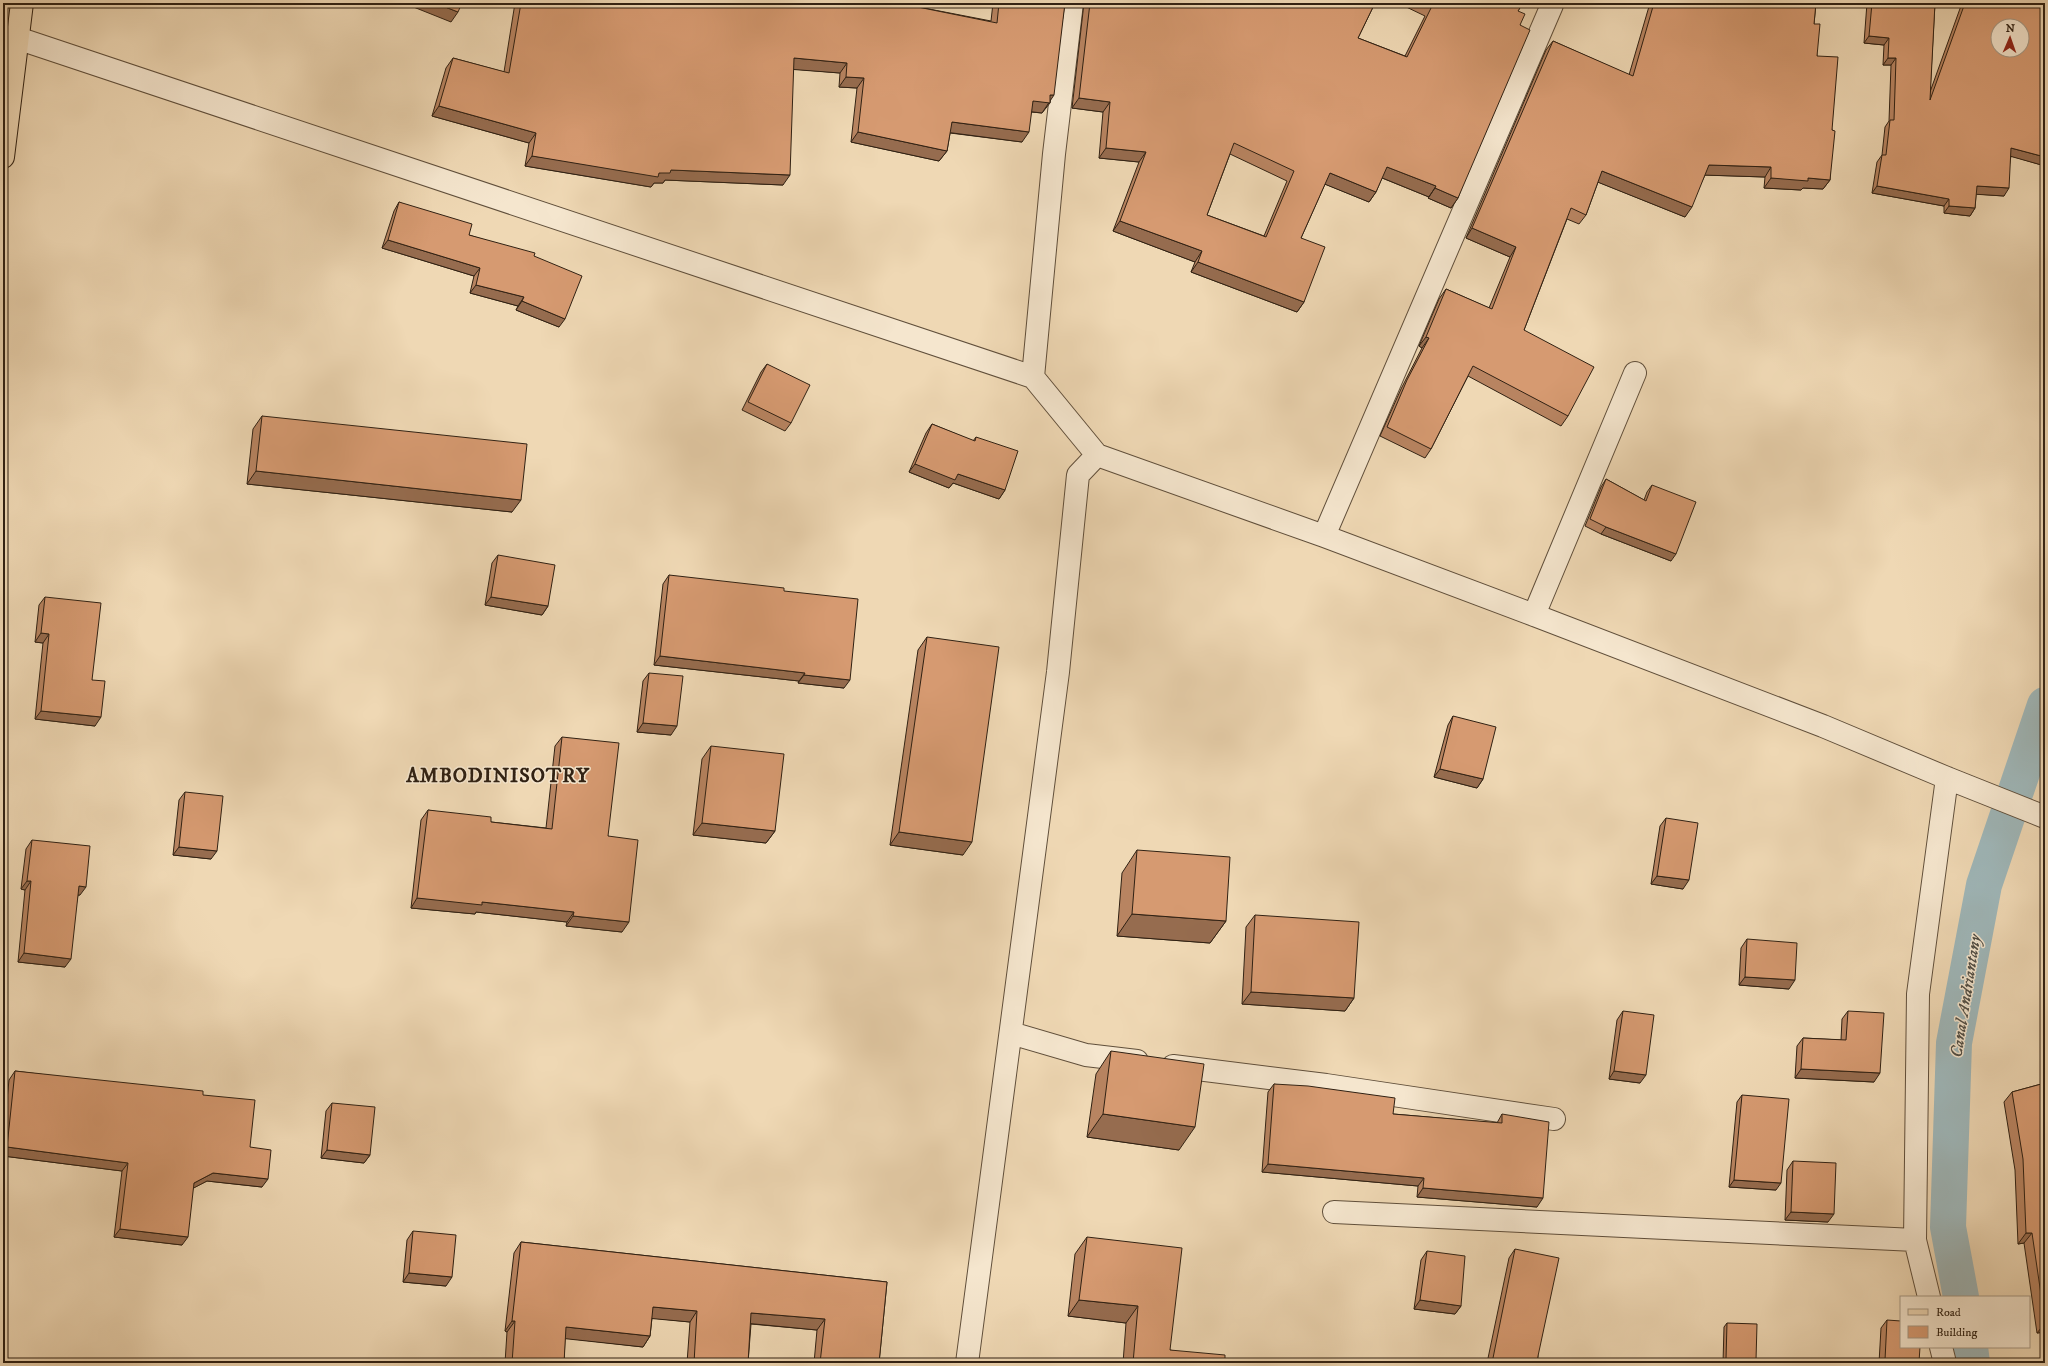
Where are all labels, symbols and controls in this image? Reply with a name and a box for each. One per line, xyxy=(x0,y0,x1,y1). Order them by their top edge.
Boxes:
north arrow xyxy=(1990,18,2030,58)
text: N xyxy=(2006,22,2015,36)
district label: AMBODINISOTRY xyxy=(405,764,590,789)
water label: Canal Andriantany xyxy=(1945,932,1987,1059)
legend xyxy=(1900,1296,2030,1348)
text: Road xyxy=(1936,1305,1961,1320)
text: Building xyxy=(1936,1325,1977,1340)

